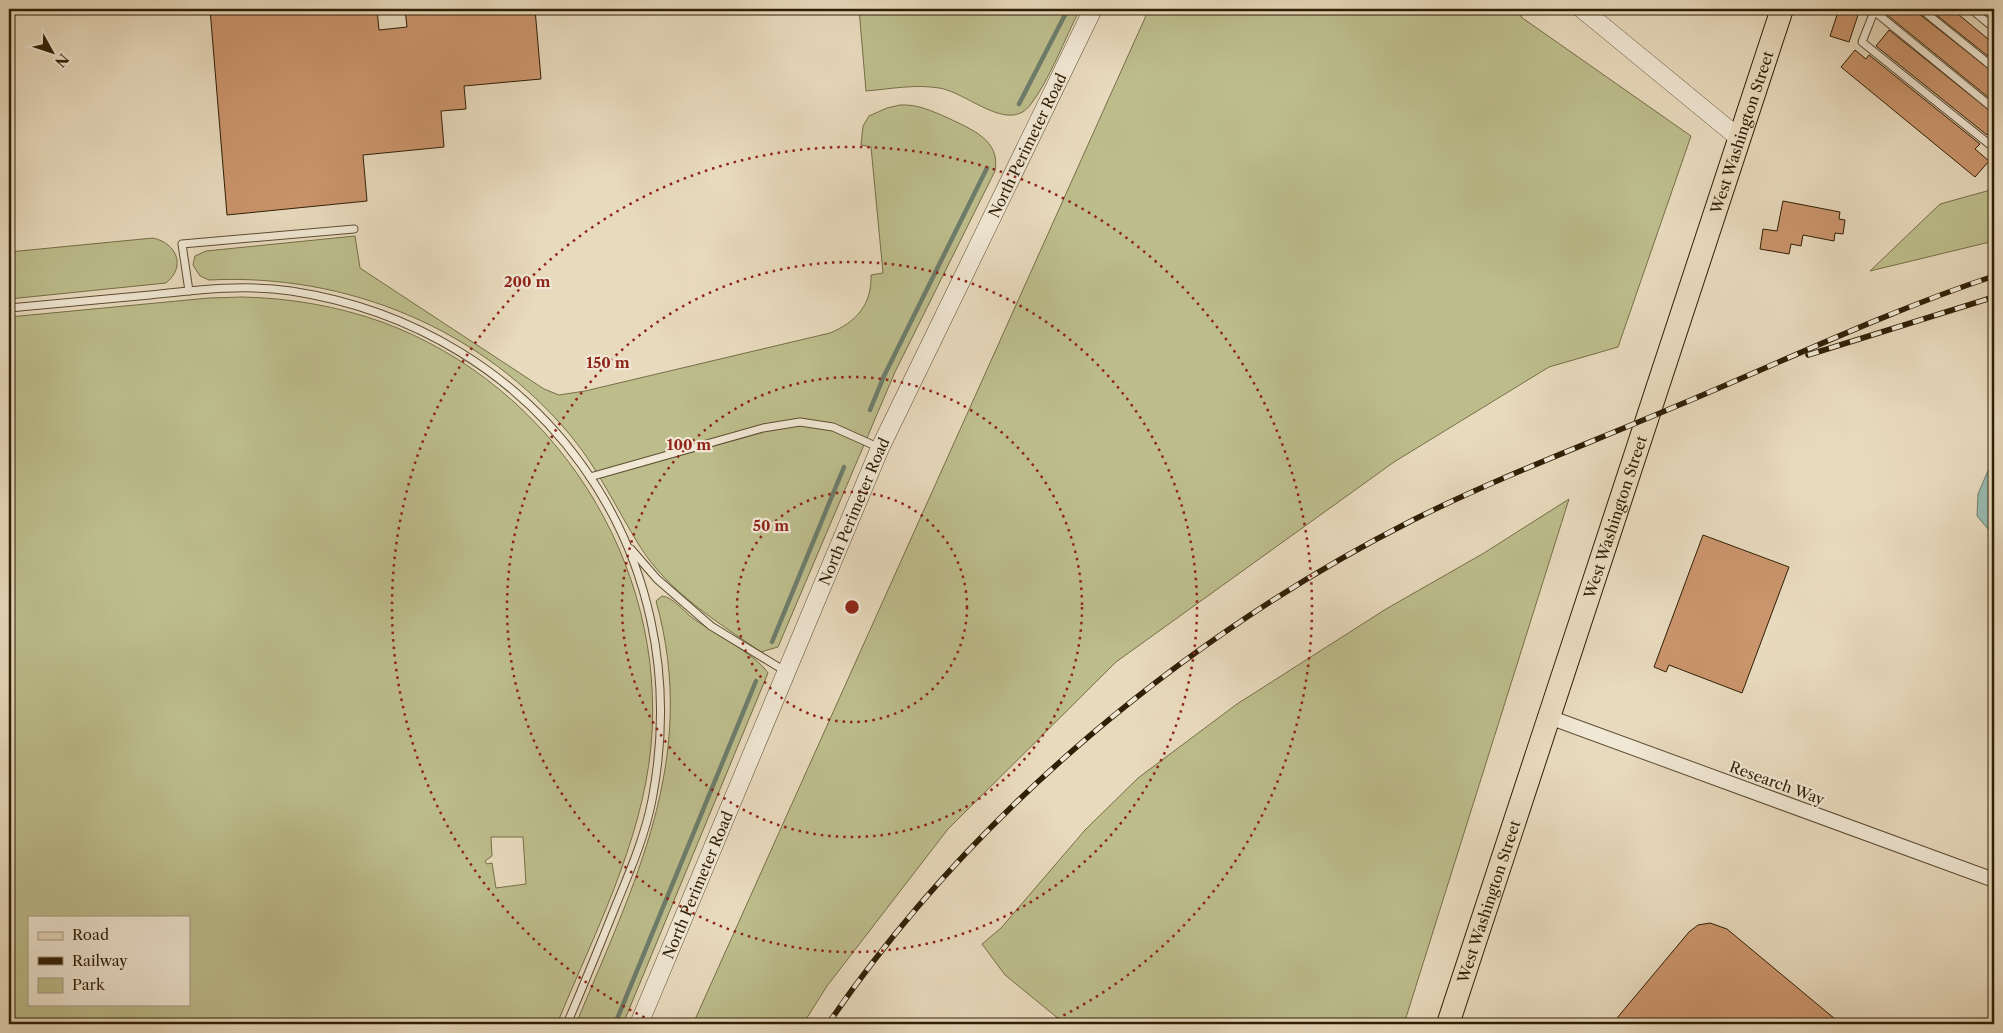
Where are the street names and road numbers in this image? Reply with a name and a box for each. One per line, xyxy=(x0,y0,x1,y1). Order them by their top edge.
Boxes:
street label: West Washington Street xyxy=(1706,48,1777,217)
street label: North Perimeter Road xyxy=(984,70,1070,221)
street label: West Washington Street xyxy=(1579,432,1651,601)
street label: North Perimeter Road xyxy=(814,434,893,588)
street label: Research Way xyxy=(1727,757,1828,809)
street label: North Perimeter Road xyxy=(658,808,737,961)
street label: West Washington Street xyxy=(1452,817,1524,986)

